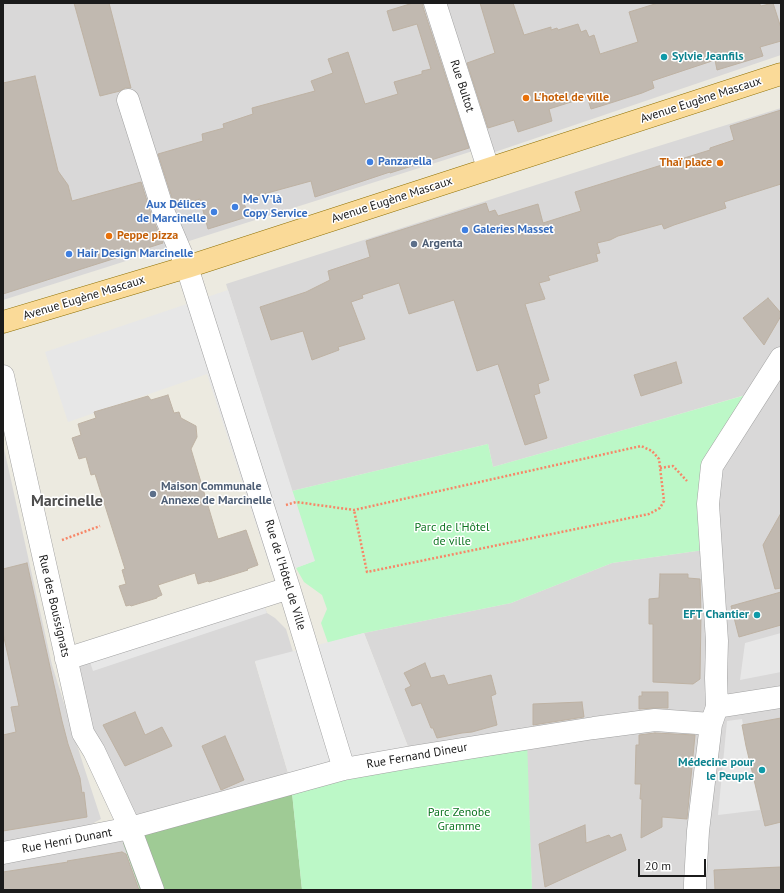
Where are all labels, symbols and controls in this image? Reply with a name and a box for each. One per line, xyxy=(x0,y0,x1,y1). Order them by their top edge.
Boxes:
place label: Sylvie Jeanfils xyxy=(672,50,744,64)
marker: Sylvie Jeanfils xyxy=(659,52,669,62)
street label: Rue Bultot xyxy=(447,58,477,114)
street label: Avenue Eugène Mascaux xyxy=(639,74,763,126)
place label: L'hotel de ville xyxy=(534,91,609,105)
marker: L'hotel de ville xyxy=(521,93,531,103)
place label: Panzarella xyxy=(378,155,432,169)
place label: Thaï place xyxy=(659,156,712,170)
marker: Panzarella xyxy=(365,157,375,167)
marker: Thaï place xyxy=(715,158,725,168)
street label: Avenue Eugène Mascaux xyxy=(330,174,454,226)
place label: Me V'là Copy Service xyxy=(243,193,308,221)
place label: Aux Délices de Marcinelle xyxy=(136,198,206,226)
marker: Me V'là Copy Service xyxy=(230,202,240,212)
marker: Aux Délices de Marcinelle xyxy=(209,207,219,217)
place label: Galeries Masset xyxy=(473,223,553,237)
marker: Galeries Masset xyxy=(460,225,470,235)
place label: Peppe pizza xyxy=(117,229,178,243)
marker: Peppe pizza xyxy=(104,231,114,241)
place label: Argenta xyxy=(422,237,463,251)
marker: Argenta xyxy=(409,239,419,249)
place label: Hair Design Marcinelle xyxy=(77,247,193,261)
marker: Hair Design Marcinelle xyxy=(64,249,74,259)
street label: Avenue Eugène Mascaux xyxy=(21,273,147,323)
place label: Maison Communale Annexe de Marcinelle xyxy=(161,480,272,508)
marker: Maison Communale Annexe de Marcinelle xyxy=(148,489,158,499)
district label: Marcinelle xyxy=(31,491,103,511)
street label: Rue de l'Hôtel de Ville xyxy=(261,518,309,632)
park label: Parc de l'Hôtel de ville xyxy=(415,521,489,549)
street label: Rue des Boussignats xyxy=(35,553,73,659)
place label: EFT Chantier xyxy=(683,608,749,622)
marker: EFT Chantier xyxy=(752,610,762,620)
street label: Rue Fernand Dineur xyxy=(365,740,469,772)
place label: Médecine pour le Peuple xyxy=(678,756,754,784)
marker: Médecine pour le Peuple xyxy=(757,765,767,775)
park label: Parc Zenobe Gramme xyxy=(428,806,490,834)
street label: Rue Henri Dunant xyxy=(21,825,113,857)
scale bar xyxy=(640,851,708,877)
text: 20 m xyxy=(645,858,671,873)

